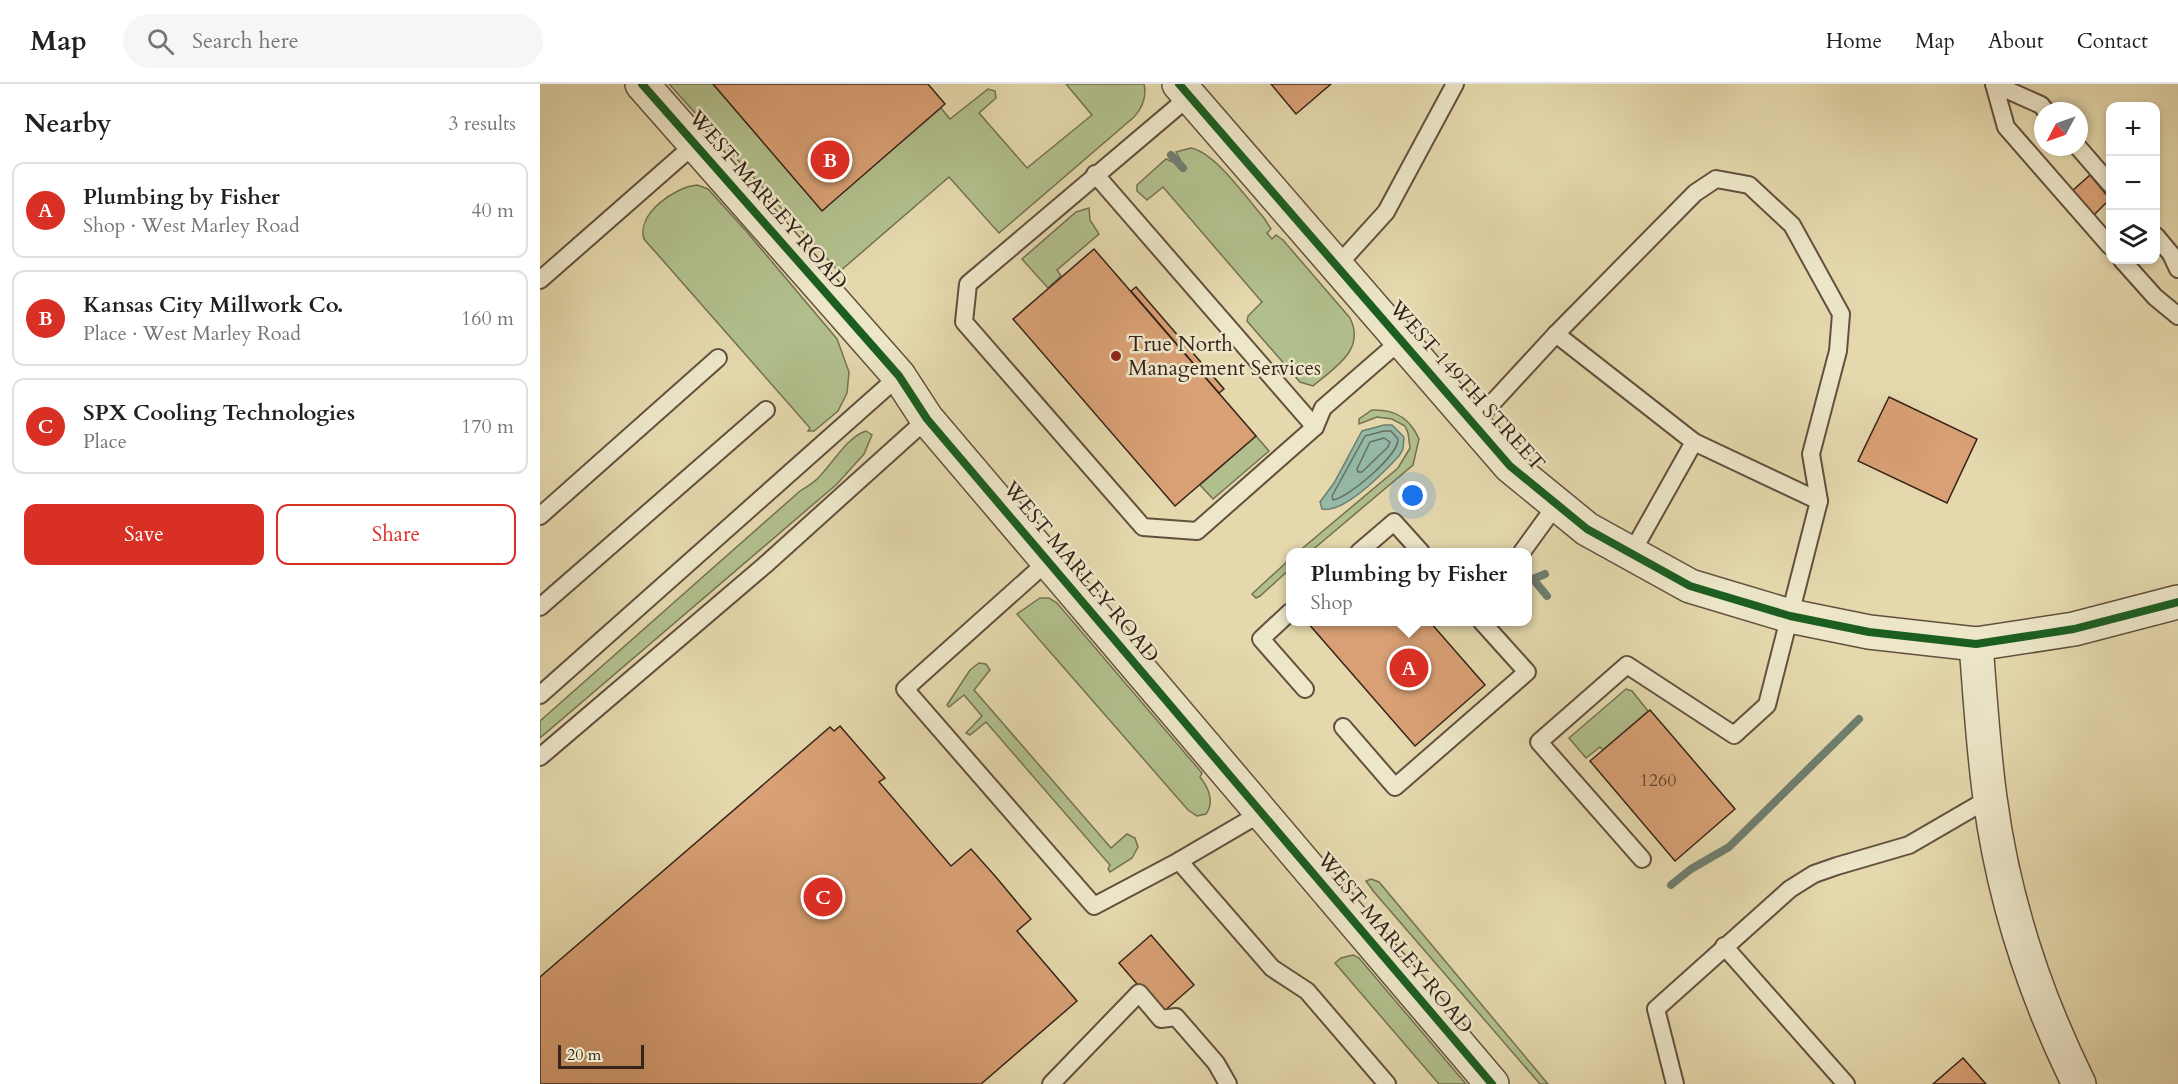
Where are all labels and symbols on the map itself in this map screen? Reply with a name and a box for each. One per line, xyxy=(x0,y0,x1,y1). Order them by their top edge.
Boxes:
north arrow xyxy=(2034,102,2088,156)
street label: WEST MARLEY ROAD xyxy=(681,103,854,296)
pin: B xyxy=(810,138,850,182)
street label: WEST 149TH STREET xyxy=(1382,294,1552,478)
place label: True North Management Services xyxy=(1128,330,1321,383)
marker: True North Management Services xyxy=(1109,349,1123,363)
street label: WEST MARLEY ROAD xyxy=(996,474,1166,669)
your location xyxy=(1398,481,1427,510)
pin: A xyxy=(1390,646,1428,690)
house number: 1260 xyxy=(1640,768,1676,793)
street label: WEST MARLEY ROAD xyxy=(1310,845,1480,1040)
pin: C xyxy=(804,874,842,920)
scale bar xyxy=(558,1042,644,1070)

